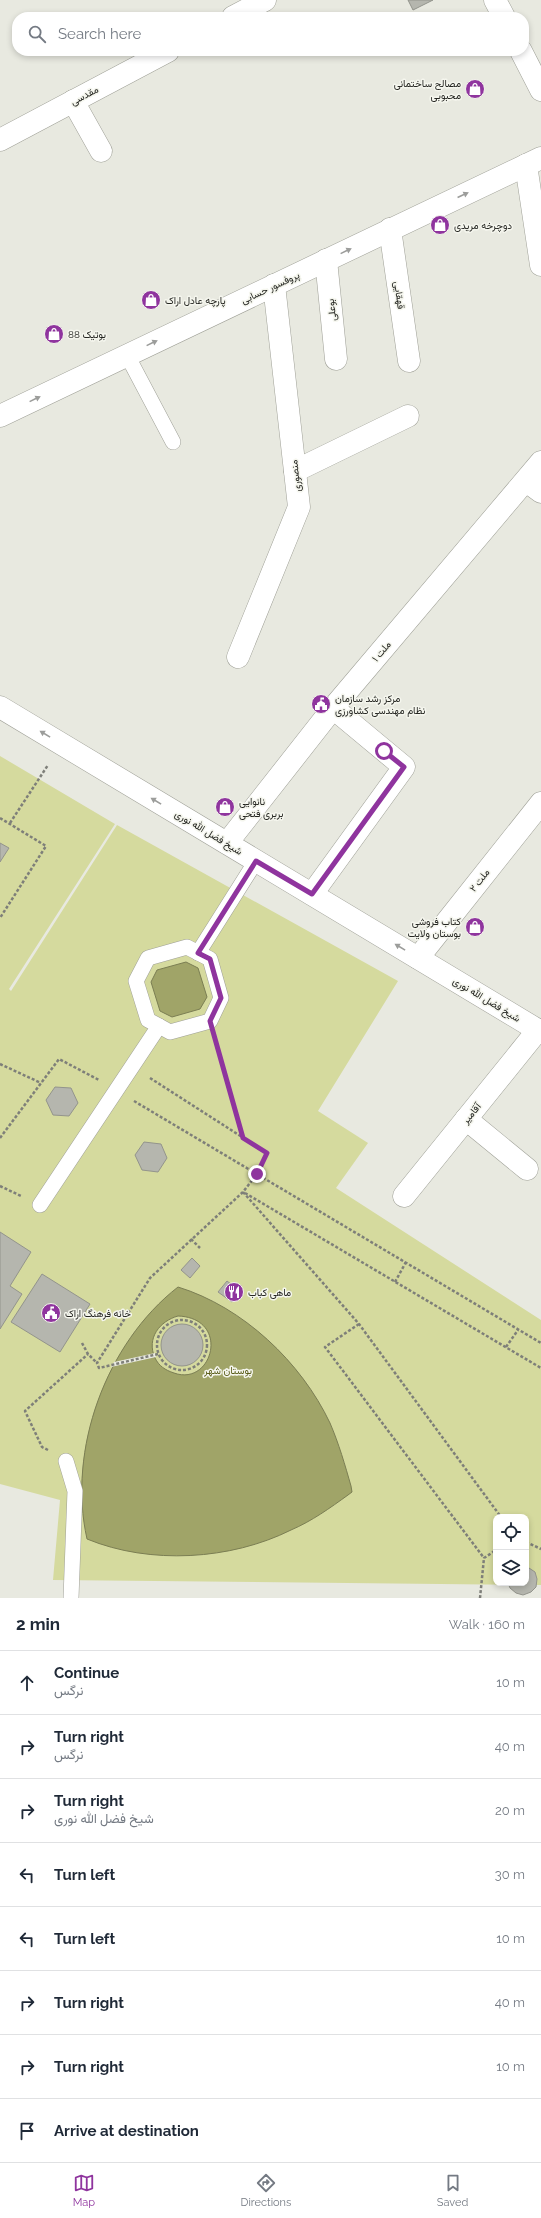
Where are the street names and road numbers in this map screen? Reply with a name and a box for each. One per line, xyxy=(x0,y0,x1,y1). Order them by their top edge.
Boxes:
street label: مقدسی xyxy=(68,84,101,108)
street label: پروفسور حسابی xyxy=(239,269,302,308)
street label: قهقایی xyxy=(391,280,407,310)
street label: بوعلی xyxy=(325,298,339,322)
street label: منصوری xyxy=(288,459,304,493)
street label: ملت ۱ xyxy=(370,639,393,664)
street label: شیخ فضل الله نوری xyxy=(172,808,245,858)
street label: ملت ۲ xyxy=(467,867,492,894)
street label: شیخ فضل الله نوری xyxy=(450,975,523,1025)
street label: آقامیر xyxy=(459,1100,484,1127)

